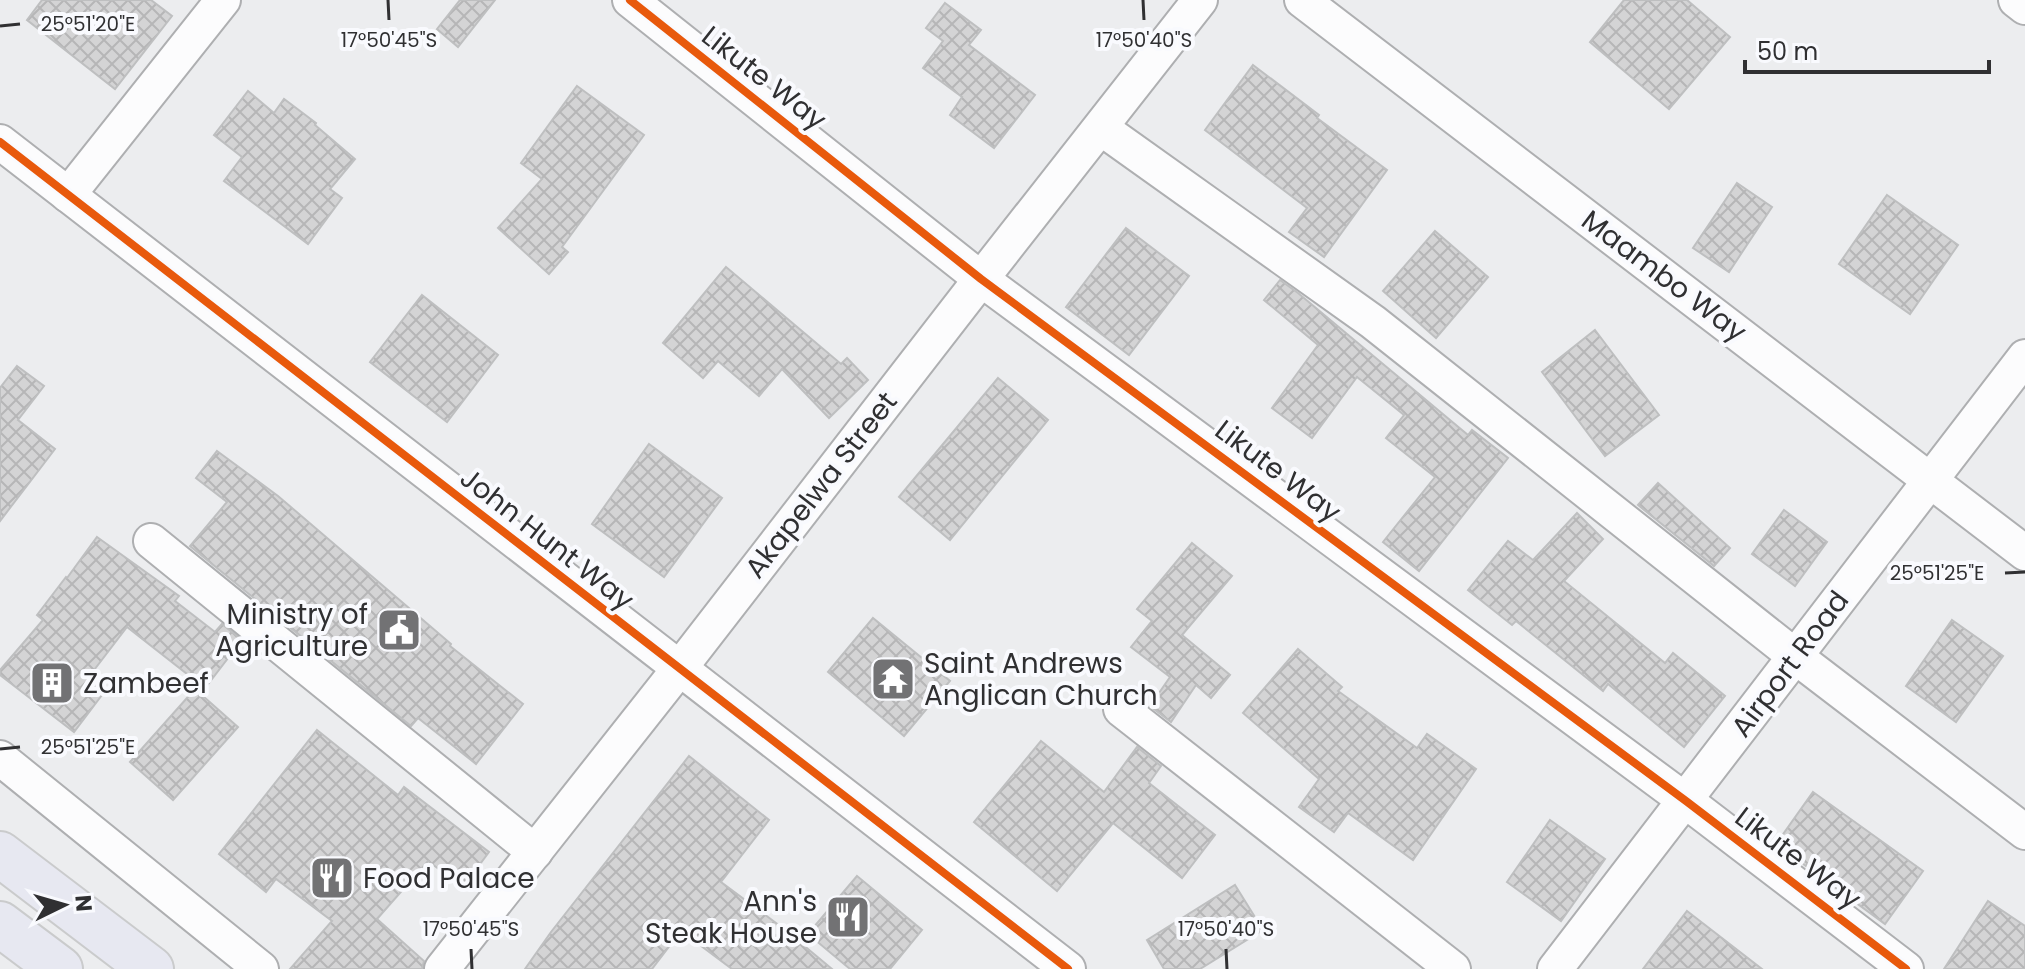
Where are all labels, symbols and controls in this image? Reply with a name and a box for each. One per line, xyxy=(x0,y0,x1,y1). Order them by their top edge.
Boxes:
text: 25°51'20"E xyxy=(41,10,135,38)
street label: Likute Way xyxy=(694,17,835,139)
scale bar xyxy=(1745,24,1989,74)
text: 17°50'45"S xyxy=(341,26,437,54)
text: 17°50'40"S xyxy=(1096,26,1192,54)
text: 50 m xyxy=(1757,35,1818,68)
street label: Maambo Way xyxy=(1574,201,1755,351)
street label: Akapelwa Street xyxy=(736,384,906,586)
street label: Likute Way xyxy=(1207,411,1349,531)
street label: John Hunt Way xyxy=(452,459,642,619)
text: 25°51'25"E xyxy=(1890,559,1984,587)
street label: Airport Road xyxy=(1722,583,1858,745)
place label: Ministry of Agriculture xyxy=(215,595,368,666)
public building icon: Ministry of Agriculture xyxy=(375,606,423,654)
place label: Saint Andrews Anglican Church xyxy=(924,644,1158,715)
temple icon: Saint Andrews Anglican Church xyxy=(869,655,917,703)
building icon: Zambeef xyxy=(28,659,76,707)
place label: Zambeef xyxy=(83,664,209,703)
text: 25°51'25"E xyxy=(41,733,135,761)
street label: Likute Way xyxy=(1727,798,1869,918)
restaurant icon: Food Palace xyxy=(308,854,356,902)
place label: Food Palace xyxy=(363,859,535,898)
north arrow xyxy=(24,865,104,945)
place label: Ann's Steak House xyxy=(645,882,817,953)
restaurant icon: Ann's Steak House xyxy=(824,893,872,941)
text: N xyxy=(67,894,100,913)
text: 17°50'45"S xyxy=(423,915,519,943)
text: 17°50'40"S xyxy=(1178,915,1274,943)

